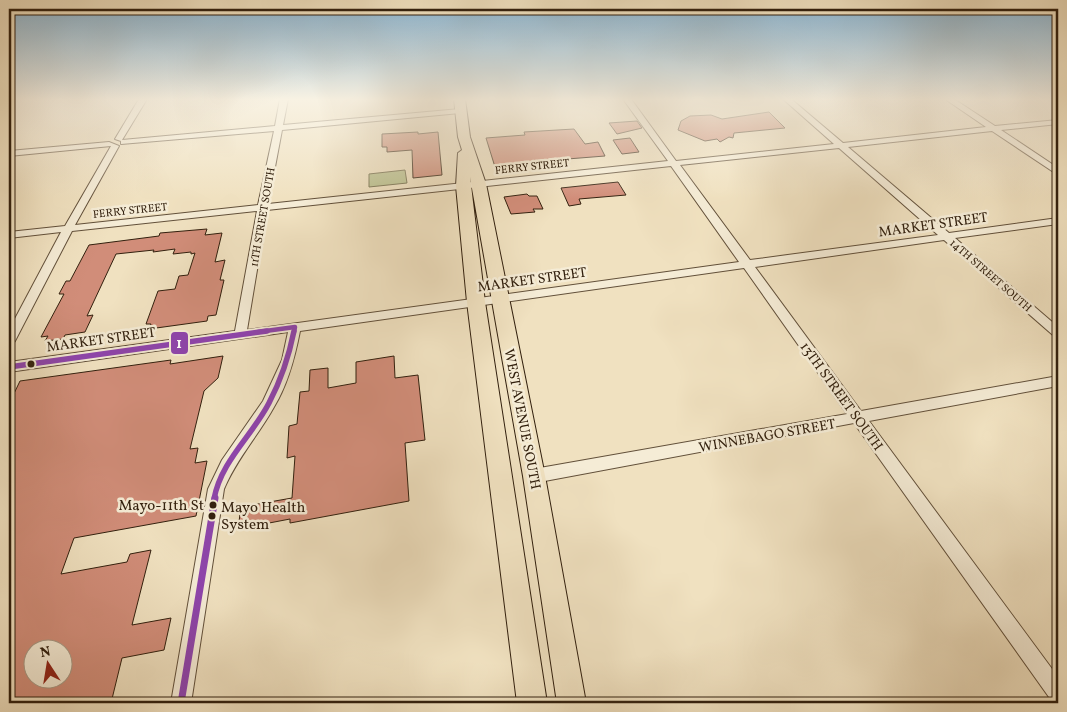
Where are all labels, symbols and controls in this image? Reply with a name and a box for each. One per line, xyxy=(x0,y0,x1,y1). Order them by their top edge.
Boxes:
street label: FERRY STREET xyxy=(494,156,571,179)
street label: 11TH STREET SOUTH xyxy=(247,166,280,268)
street label: FERRY STREET xyxy=(92,200,169,223)
street label: MARKET STREET xyxy=(877,208,989,243)
street label: 14TH STREET SOUTH xyxy=(946,236,1034,316)
street label: MARKET STREET xyxy=(476,263,588,298)
street label: MARKET STREET xyxy=(45,323,157,358)
line badge: 1 xyxy=(170,331,189,355)
text: 1 xyxy=(176,335,182,354)
street label: 13TH STREET SOUTH xyxy=(795,339,887,455)
street label: WEST AVENUE SOUTH xyxy=(499,347,544,491)
unlabelled marker xyxy=(26,359,36,369)
street label: WINNEBAGO STREET xyxy=(697,415,837,458)
place label: Mayo-11th St xyxy=(118,496,204,517)
place label: Mayo Health System xyxy=(221,498,306,536)
marker: Mayo-11th St xyxy=(208,500,218,510)
marker: Mayo Health System xyxy=(207,511,217,521)
north arrow xyxy=(22,640,72,690)
text: N xyxy=(39,642,53,663)

